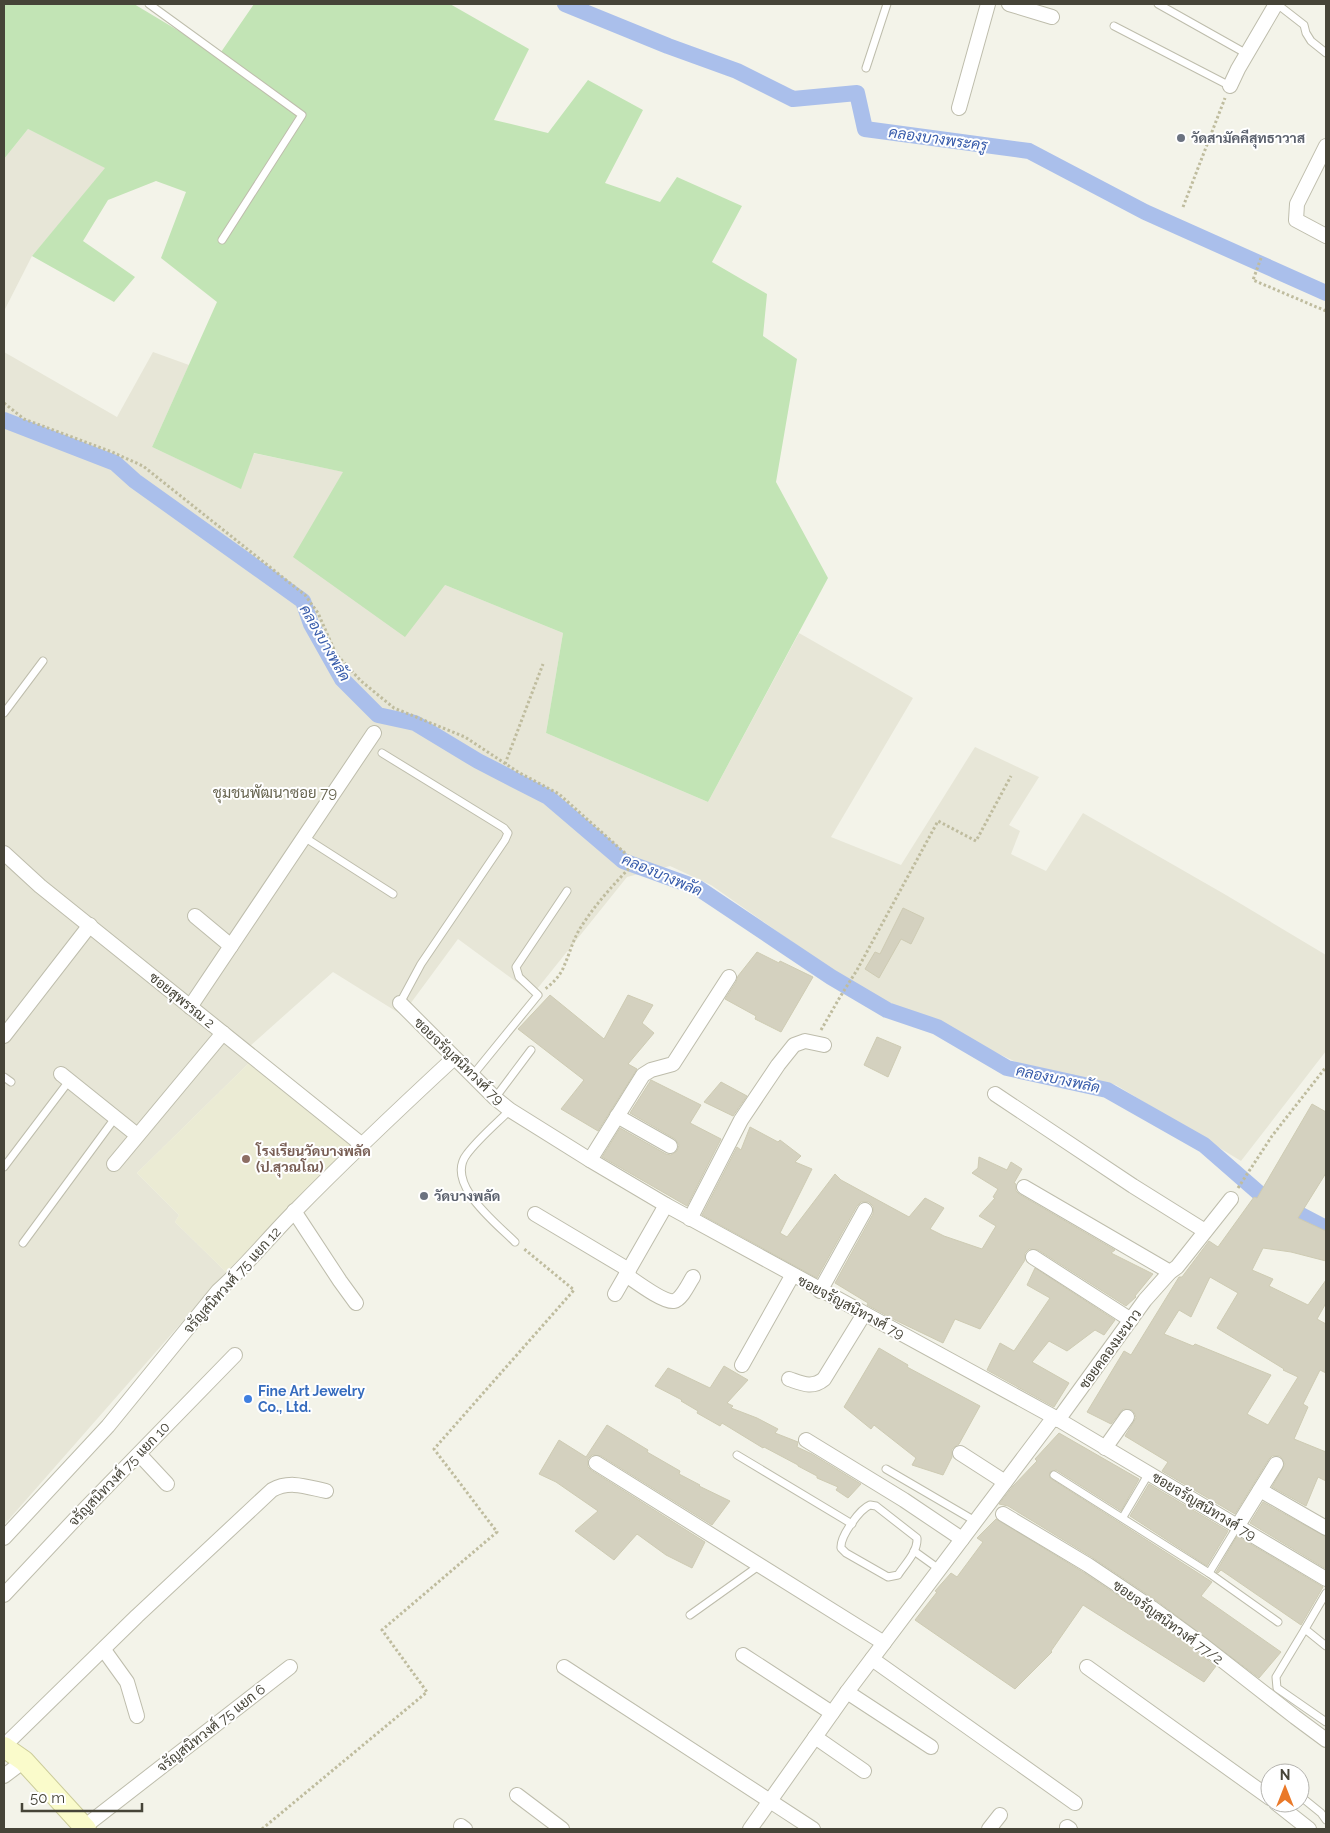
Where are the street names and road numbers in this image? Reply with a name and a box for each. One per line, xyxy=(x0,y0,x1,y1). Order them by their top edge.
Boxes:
street label: ซอยสุพรรณ 2 xyxy=(145,969,218,1033)
street label: ซอยจรัญสนิทวงศ์ 79 xyxy=(410,1013,508,1109)
street label: จรัญสนิทวงศ์ 75 แยก 12 xyxy=(179,1223,285,1337)
street label: ซอยจรัญสนิทวงศ์ 79 xyxy=(794,1271,908,1343)
street label: ซอยคลองมะนาว xyxy=(1076,1306,1144,1392)
street label: จรัญสนิทวงศ์ 75 แยก 10 xyxy=(64,1418,174,1530)
street label: ซอยจรัญสนิทวงศ์ 79 xyxy=(1149,1468,1259,1544)
street label: ซอยจรัญสนิทวงศ์ 77/2 xyxy=(1109,1576,1227,1668)
street label: จรัญสนิทวงศ์ 75 แยก 6 xyxy=(153,1680,269,1776)

